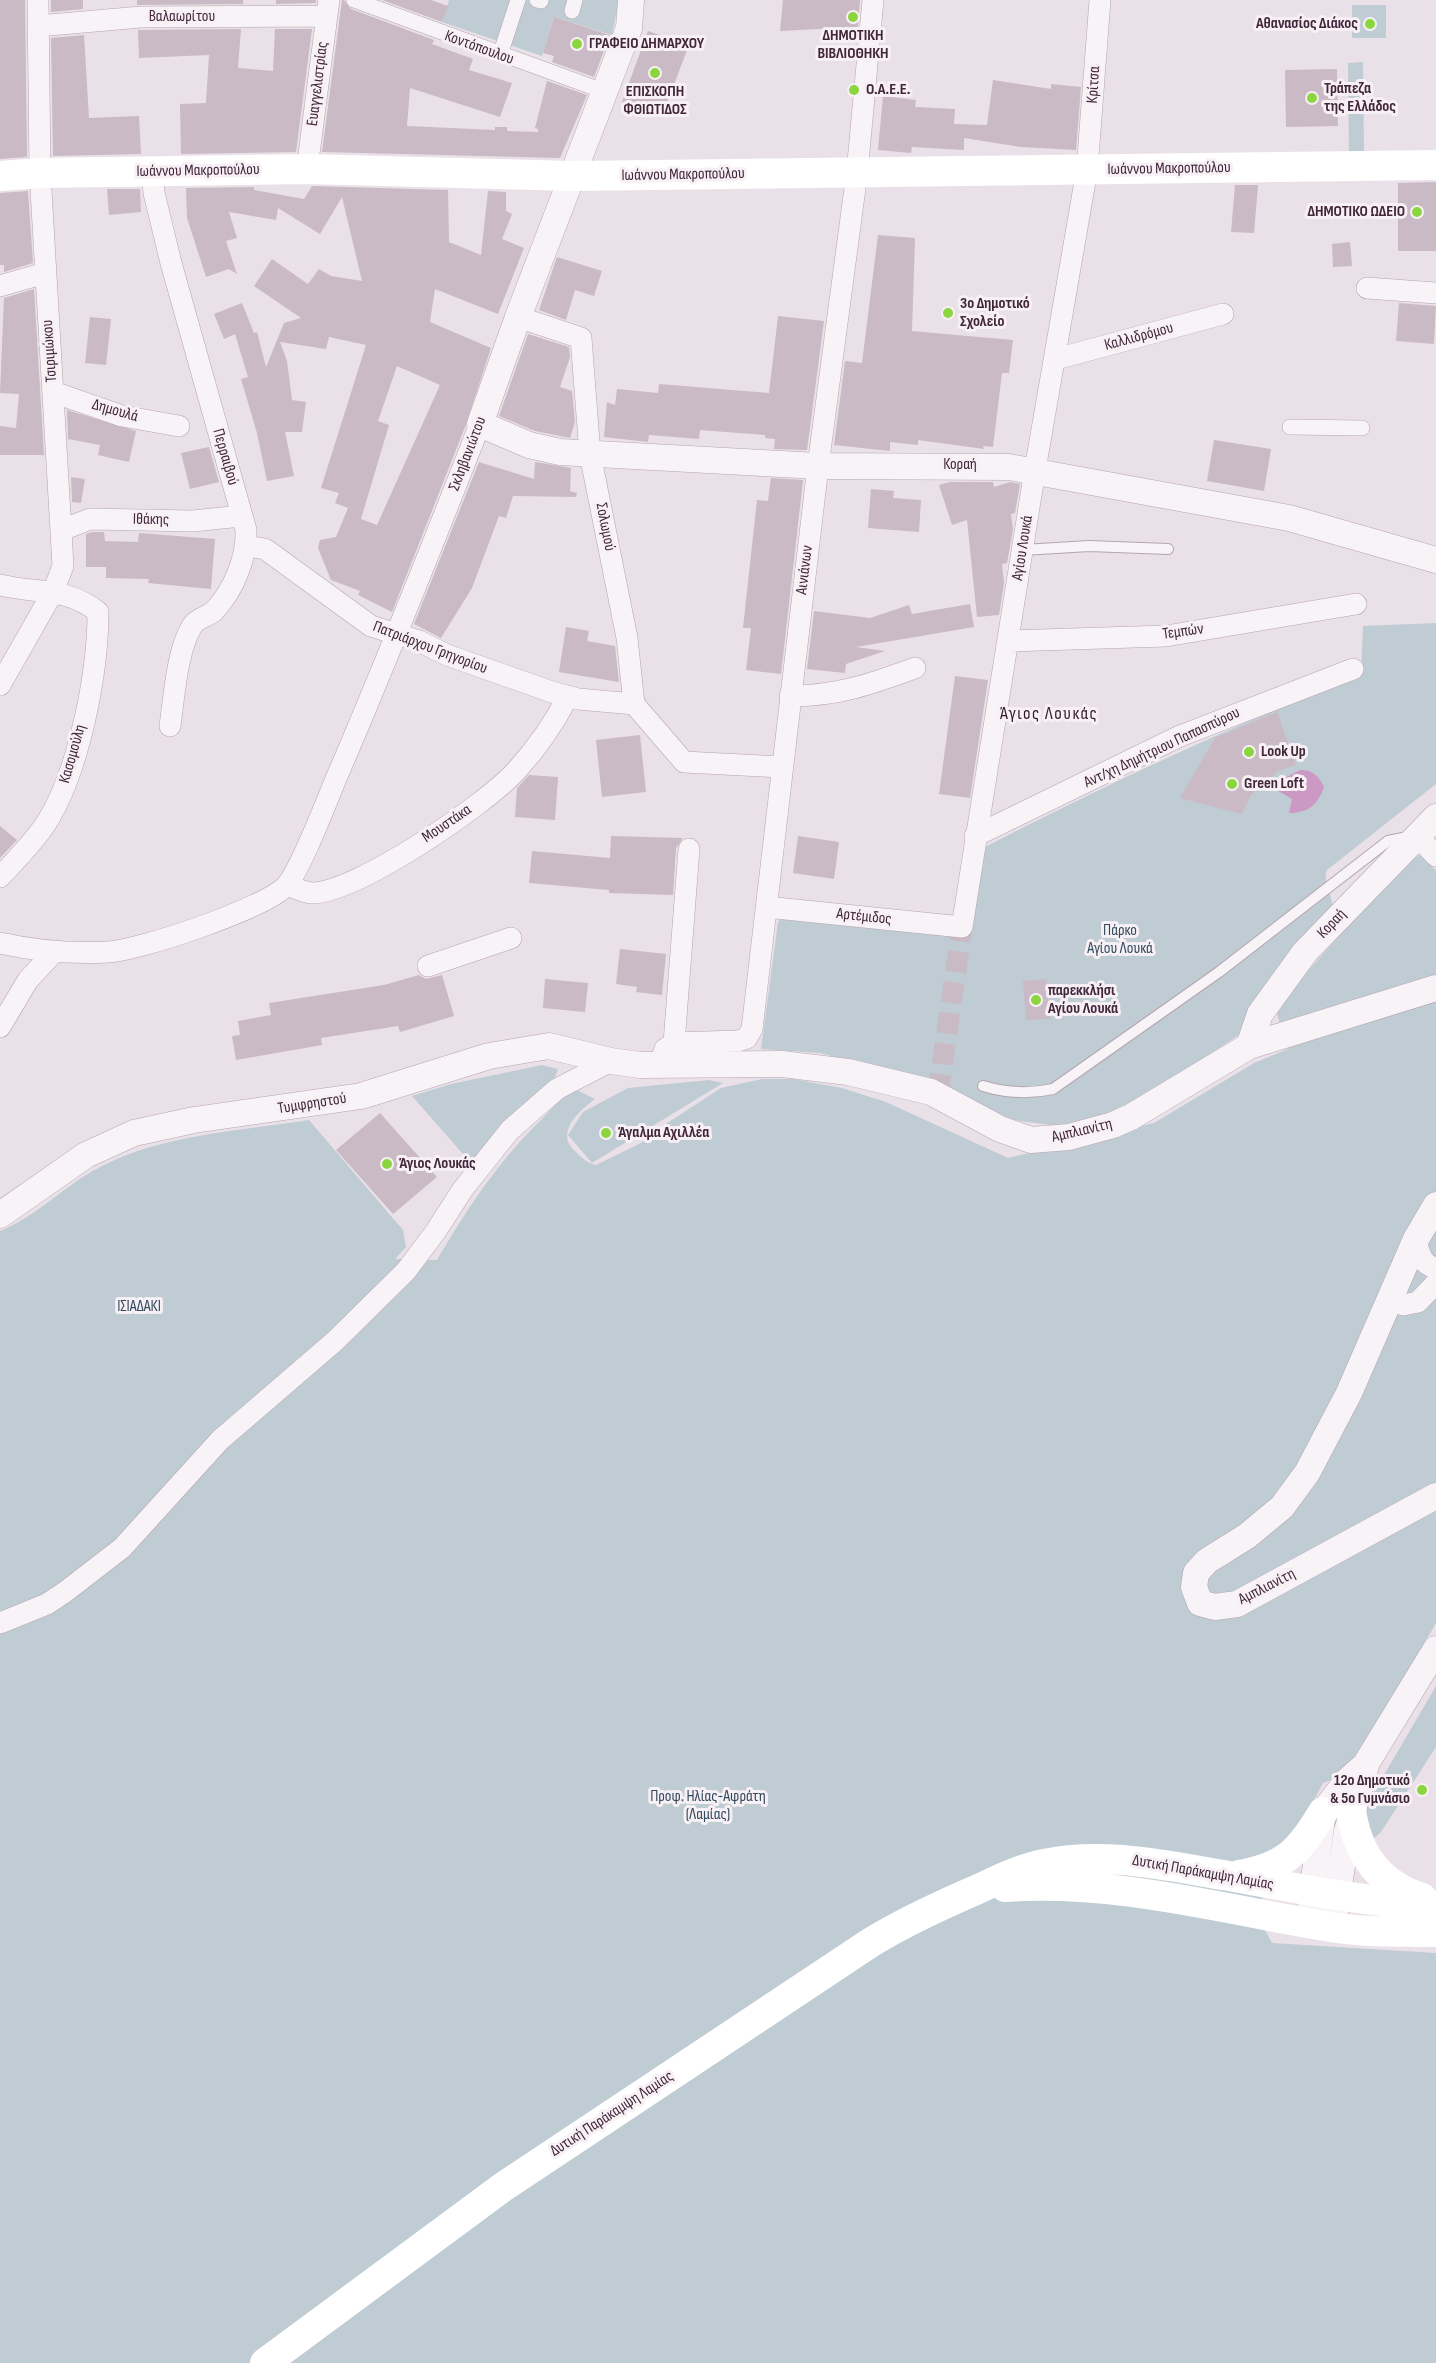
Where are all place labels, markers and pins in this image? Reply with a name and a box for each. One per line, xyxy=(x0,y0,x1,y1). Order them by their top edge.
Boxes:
marker: ΔΗΜΟΤΙΚΗ ΒΙΒΛΙΟΘΗΚΗ xyxy=(846,10,860,24)
place label: Αθανασίος Διάκος xyxy=(1256,14,1358,34)
marker: Αθανασίος Διάκος xyxy=(1363,17,1377,31)
place label: ΔΗΜΟΤΙΚΗ ΒΙΒΛΙΟΘΗΚΗ xyxy=(817,26,889,64)
place label: ΓΡΑΦΕΙΟ ΔΗΜΑΡΧΟΥ xyxy=(589,34,704,54)
marker: ΓΡΑΦΕΙΟ ΔΗΜΑΡΧΟΥ xyxy=(570,37,584,51)
marker: ΕΠΙΣΚΟΠΗ ΦΘΙΩΤΙΔΟΣ xyxy=(648,66,662,80)
place label: Τράπεζα της Ελλάδος xyxy=(1324,79,1396,117)
place label: Ο.Α.Ε.Ε. xyxy=(866,80,910,100)
place label: ΕΠΙΣΚΟΠΗ ΦΘΙΩΤΙΔΟΣ xyxy=(623,82,687,120)
marker: Ο.Α.Ε.Ε. xyxy=(847,83,861,97)
marker: Τράπεζα της Ελλάδος xyxy=(1305,91,1319,105)
place label: ΔΗΜΟΤΙΚΟ ΩΔΕΙΟ xyxy=(1308,202,1405,222)
marker: ΔΗΜΟΤΙΚΟ ΩΔΕΙΟ xyxy=(1410,205,1424,219)
place label: 3ο Δημοτικό Σχολείο xyxy=(960,294,1030,332)
marker: 3ο Δημοτικό Σχολείο xyxy=(941,306,955,320)
place label: Look Up xyxy=(1261,742,1306,762)
marker: Look Up xyxy=(1242,745,1256,759)
place label: Green Loft xyxy=(1244,774,1304,794)
marker: Green Loft xyxy=(1225,777,1239,791)
place label: παρεκκλήσι Αγίου Λουκά xyxy=(1048,981,1118,1019)
marker: παρεκκλήσι Αγίου Λουκά xyxy=(1029,993,1043,1007)
place label: Άγαλμα Αχιλλέα xyxy=(618,1123,709,1143)
marker: Άγαλμα Αχιλλέα xyxy=(599,1126,613,1140)
place label: Άγιος Λουκάς xyxy=(399,1154,476,1174)
marker: Άγιος Λουκάς xyxy=(380,1157,394,1171)
place label: 12ο Δημοτικό & 5ο Γυμνάσιο xyxy=(1330,1771,1410,1809)
marker: 12ο Δημοτικό & 5ο Γυμνάσιο xyxy=(1415,1783,1429,1797)

